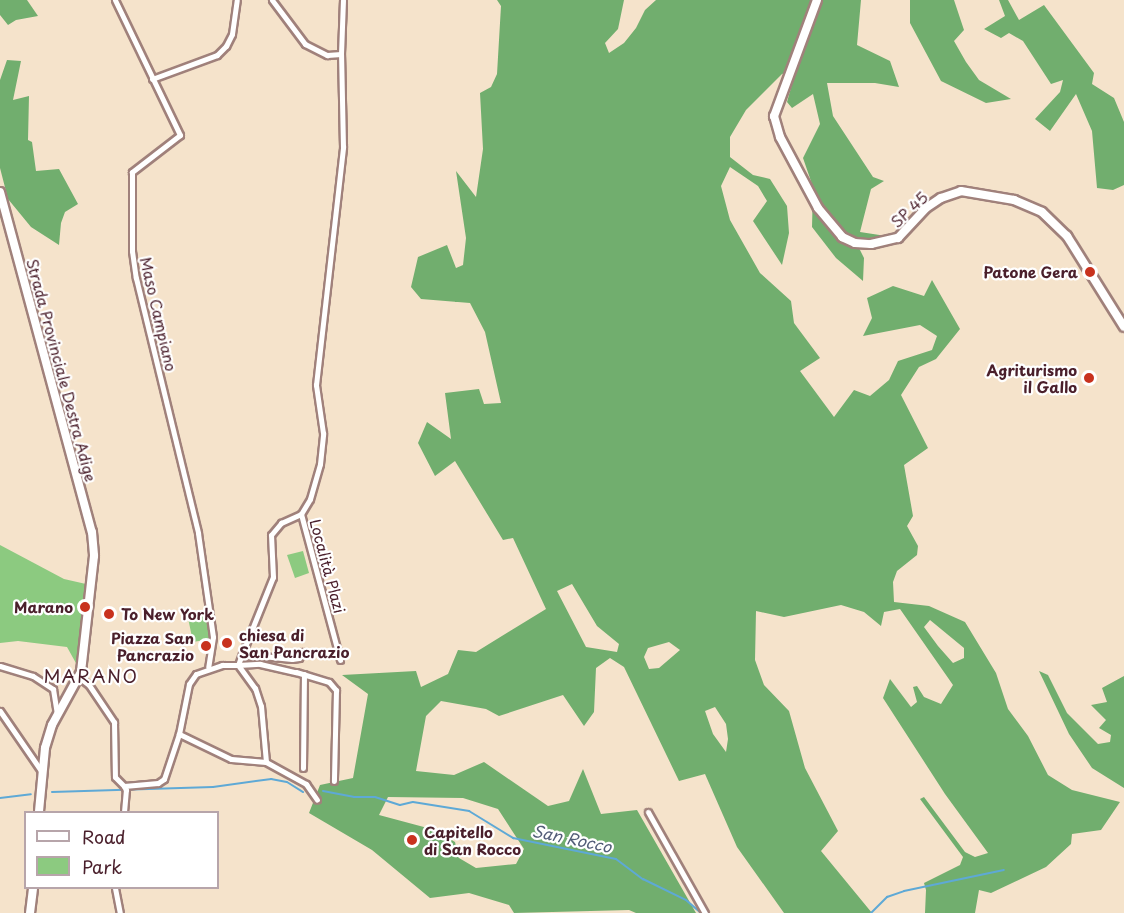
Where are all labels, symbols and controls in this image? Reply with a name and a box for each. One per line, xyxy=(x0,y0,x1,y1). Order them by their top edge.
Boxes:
street label: SP 45 xyxy=(887,188,931,230)
street label: Maso Campiano xyxy=(137,255,181,373)
street label: Strada Provinciale Destra Adige xyxy=(23,256,101,484)
place label: Patone Gera xyxy=(982,263,1078,281)
marker: Patone Gera xyxy=(1083,265,1097,279)
place label: Agriturismo il Gallo xyxy=(987,360,1077,395)
marker: Agriturismo il Gallo xyxy=(1082,371,1096,385)
street label: Località Plazi xyxy=(307,517,349,615)
place label: Marano xyxy=(14,598,73,616)
marker: Marano xyxy=(78,600,92,614)
place label: To New York xyxy=(121,605,215,623)
marker: To New York xyxy=(102,607,116,621)
place label: chiesa di San Pancrazio xyxy=(239,625,350,660)
place label: Piazza San Pancrazio xyxy=(110,628,194,663)
marker: chiesa di San Pancrazio xyxy=(220,636,234,650)
marker: Piazza San Pancrazio xyxy=(199,639,213,653)
district label: MARANO xyxy=(44,665,138,687)
legend xyxy=(24,811,219,889)
water label: San Rocco xyxy=(531,820,613,856)
place label: Capitello di San Rocco xyxy=(424,822,521,857)
text: Road xyxy=(82,823,126,850)
marker: Capitello di San Rocco xyxy=(405,833,419,847)
text: Park xyxy=(82,853,122,880)

